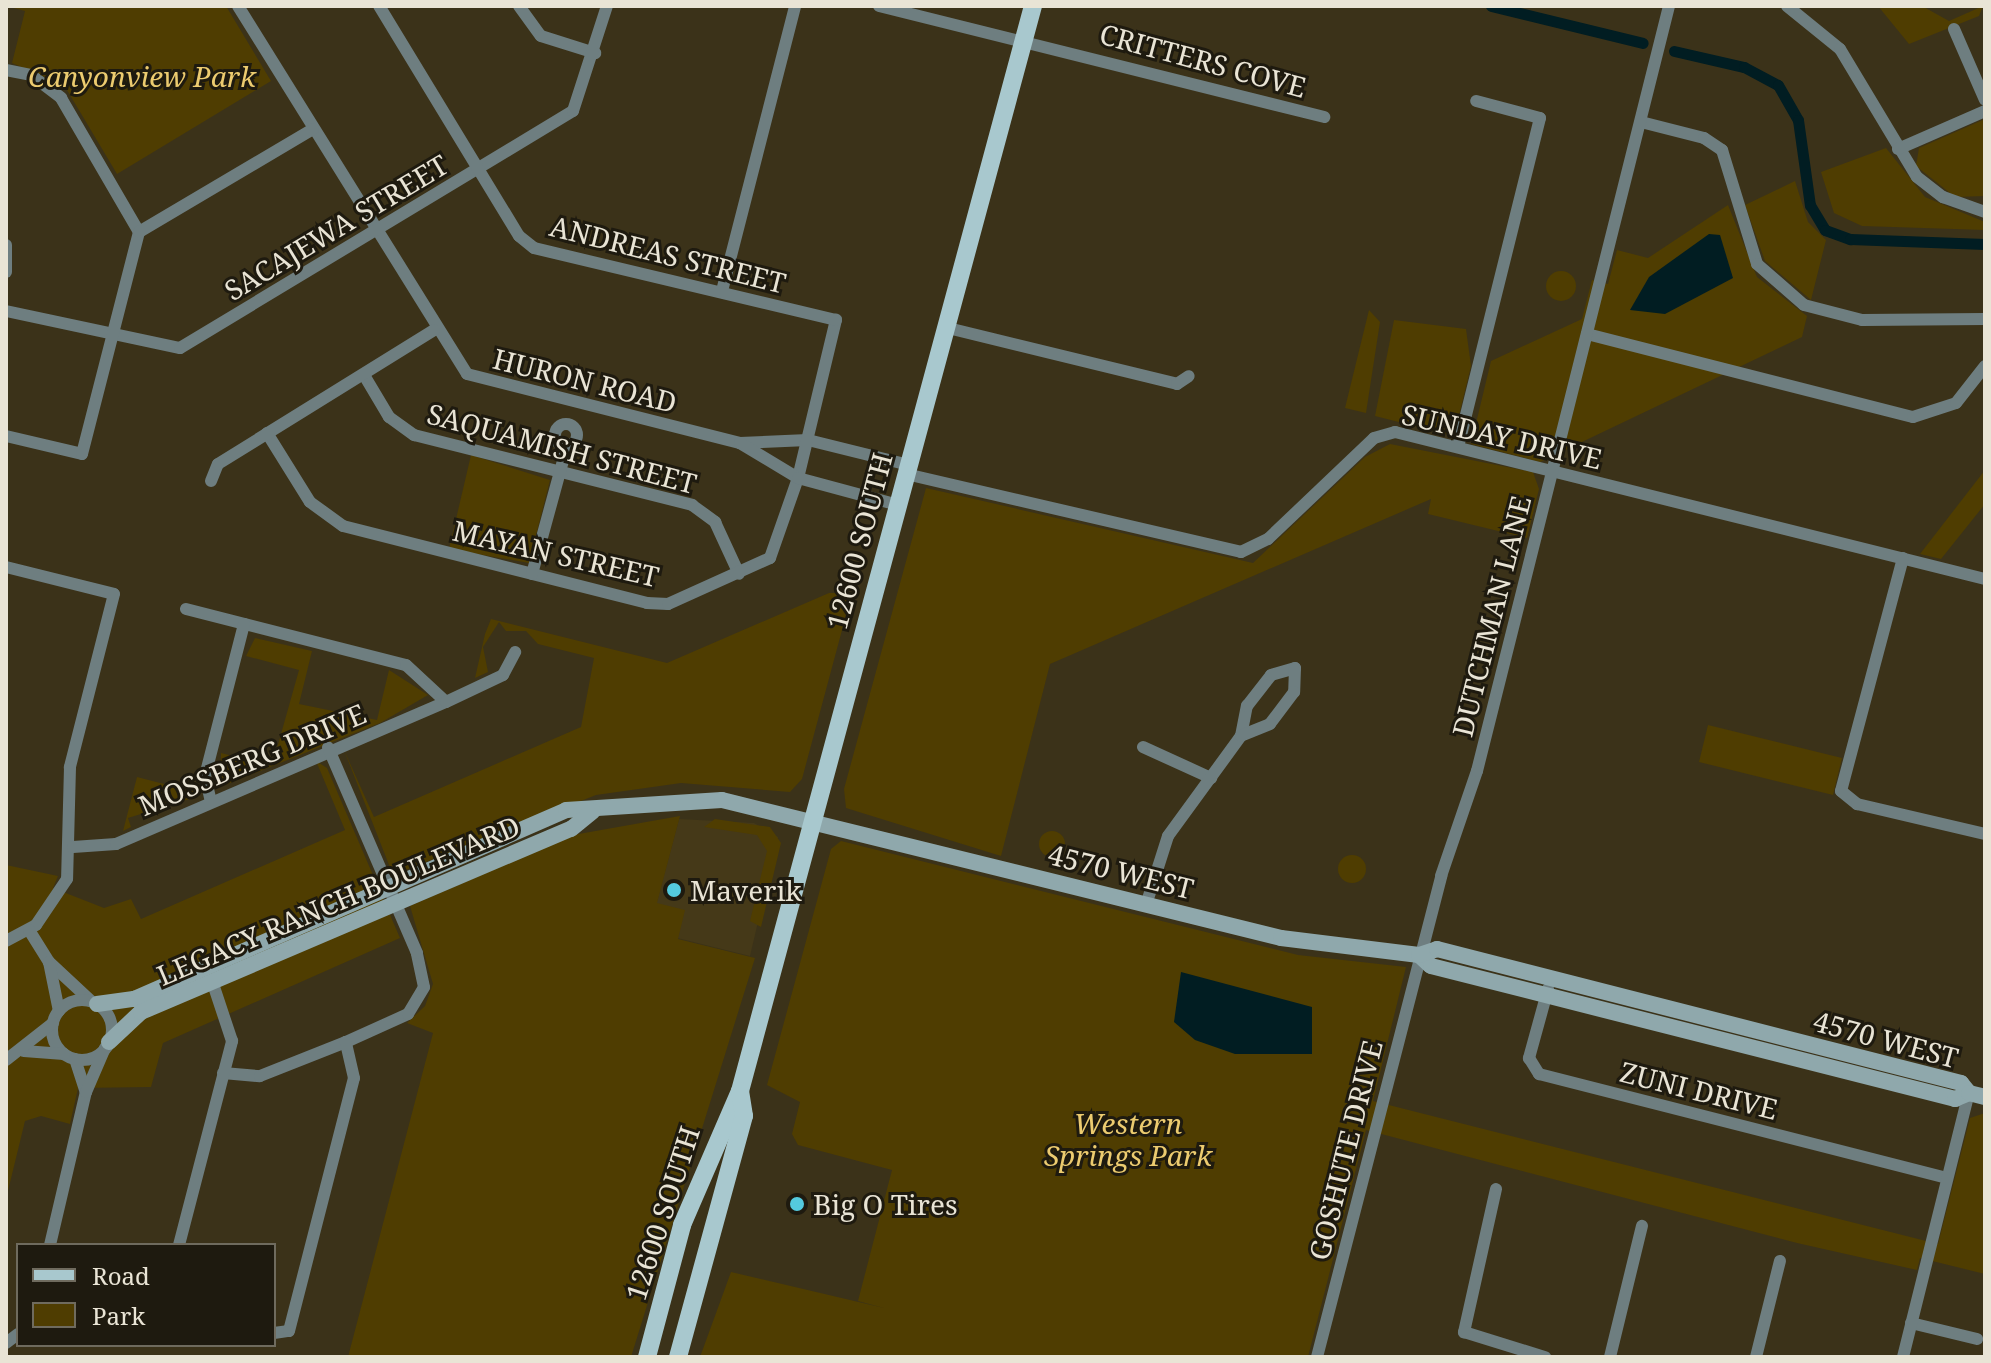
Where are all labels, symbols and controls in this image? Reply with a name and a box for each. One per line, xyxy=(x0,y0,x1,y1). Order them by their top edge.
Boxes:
street label: CRITTERS COVE xyxy=(1096,16,1310,104)
park label: Canyonview Park xyxy=(28,59,256,93)
street label: SACAJEWA STREET xyxy=(218,147,454,307)
street label: ANDREAS STREET xyxy=(547,208,789,300)
street label: HURON ROAD xyxy=(490,341,680,419)
street label: SAQUAMISH STREET xyxy=(424,396,700,500)
street label: SUNDAY DRIVE xyxy=(1399,397,1605,475)
street label: 12600 SOUTH xyxy=(819,449,899,633)
street label: DUTCHMAN LANE xyxy=(1445,492,1537,740)
street label: MAYAN STREET xyxy=(450,513,662,593)
street label: MOSSBERG DRIVE xyxy=(133,696,371,822)
street label: LEGACY RANCH BOULEVARD xyxy=(152,808,524,992)
street label: 4570 WEST xyxy=(1045,837,1197,905)
place label: Maverik xyxy=(690,873,802,907)
marker: Maverik xyxy=(665,881,683,899)
street label: 4570 WEST xyxy=(1810,1004,1962,1074)
street label: GOSHUTE DRIVE xyxy=(1301,1037,1389,1263)
street label: ZUNI DRIVE xyxy=(1617,1054,1781,1126)
park label: Western Springs Park xyxy=(1044,1106,1212,1172)
street label: 12600 SOUTH xyxy=(618,1122,706,1304)
place label: Big O Tires xyxy=(813,1187,958,1221)
marker: Big O Tires xyxy=(788,1195,806,1213)
legend xyxy=(16,1243,276,1347)
text: Road xyxy=(92,1259,150,1292)
text: Park xyxy=(92,1299,145,1332)

